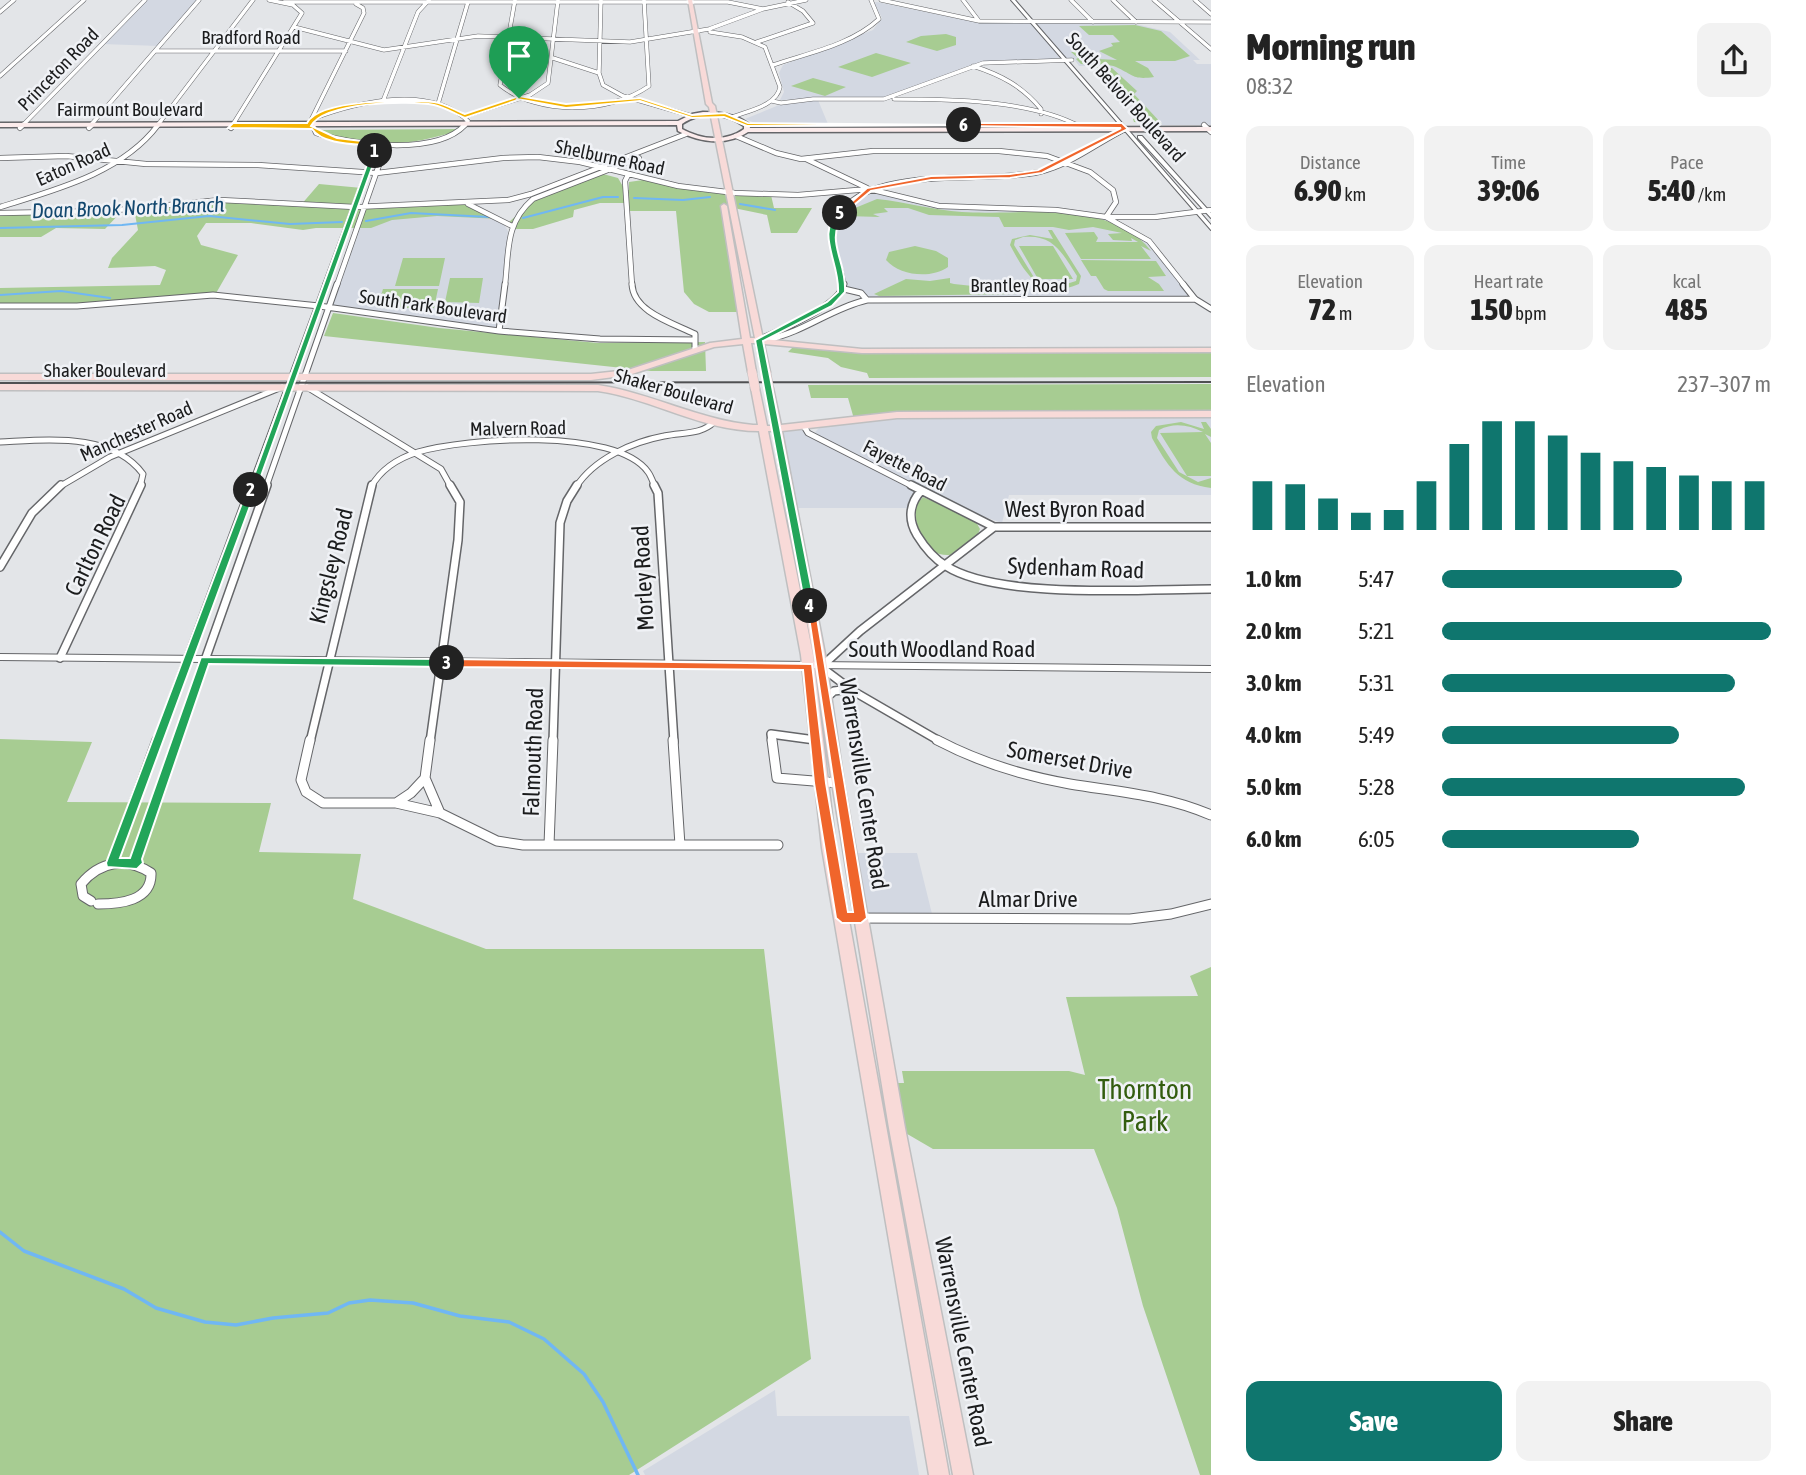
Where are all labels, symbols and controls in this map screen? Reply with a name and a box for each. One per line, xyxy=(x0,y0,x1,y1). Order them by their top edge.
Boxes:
street label: Princeton Road xyxy=(13,23,103,115)
button: share xyxy=(1697,23,1771,97)
text: Morning run xyxy=(1246,25,1416,68)
street label: Bradford Road xyxy=(201,26,301,48)
pin xyxy=(489,26,549,98)
street label: South Belvoir Boulevard xyxy=(1062,28,1190,166)
icon: arrive xyxy=(500,37,538,75)
text: 08:32 xyxy=(1246,73,1293,99)
street label: Fairmount Boulevard xyxy=(57,98,203,120)
pin: 6 xyxy=(946,108,982,142)
text: 6 xyxy=(959,113,968,135)
pin: 1 xyxy=(358,134,392,168)
street label: Shelburne Road xyxy=(553,135,667,179)
street label: Eaton Road xyxy=(32,138,114,190)
text: 1 xyxy=(370,139,379,161)
text: Distance xyxy=(1300,151,1361,173)
text: Time xyxy=(1491,151,1526,173)
text: Pace xyxy=(1670,151,1704,173)
text: 6.90 xyxy=(1294,173,1342,207)
text: 39:06 xyxy=(1477,173,1540,207)
text: 5:40 xyxy=(1647,173,1695,207)
text: km xyxy=(1342,183,1366,205)
text: /km xyxy=(1695,183,1726,205)
water label: Doan Brook North Branch xyxy=(31,192,225,222)
pin: 5 xyxy=(822,196,858,230)
text: 5 xyxy=(835,201,844,223)
text: Elevation xyxy=(1297,270,1363,292)
text: Heart rate xyxy=(1474,270,1543,292)
text: kcal xyxy=(1672,270,1701,292)
street label: Brantley Road xyxy=(970,274,1068,296)
street label: South Park Boulevard xyxy=(358,285,508,327)
text: 72 xyxy=(1308,292,1336,326)
text: 150 xyxy=(1470,292,1513,326)
text: 485 xyxy=(1666,292,1708,326)
text: m xyxy=(1336,302,1352,324)
text: bpm xyxy=(1513,302,1547,324)
street label: Shaker Boulevard xyxy=(44,359,166,381)
street label: Shaker Boulevard xyxy=(612,364,736,418)
text: Elevation xyxy=(1246,371,1326,397)
text: 237–307 m xyxy=(1677,371,1771,397)
street label: Manchester Road xyxy=(76,396,196,466)
street label: Malvern Road xyxy=(470,416,566,440)
street label: Fayette Road xyxy=(860,435,950,495)
pin: 2 xyxy=(233,472,268,508)
text: 2 xyxy=(246,478,255,500)
street label: Carlton Road xyxy=(59,490,131,600)
street label: West Byron Road xyxy=(1005,496,1145,522)
street label: Kingsley Road xyxy=(304,505,358,627)
street label: Morley Road xyxy=(627,525,659,631)
street label: Sydenham Road xyxy=(1007,553,1145,583)
text: 1.0 km xyxy=(1246,566,1302,592)
text: 5:47 xyxy=(1358,566,1395,592)
pin: 4 xyxy=(792,588,828,624)
text: 4 xyxy=(805,594,814,616)
text: 2.0 km xyxy=(1246,618,1302,644)
text: 5:21 xyxy=(1358,618,1395,644)
street label: South Woodland Road xyxy=(849,636,1035,662)
pin: 3 xyxy=(430,646,464,680)
text: 3 xyxy=(442,651,451,673)
text: 3.0 km xyxy=(1246,670,1302,696)
text: 5:31 xyxy=(1358,670,1395,696)
street label: Warrensville Center Road xyxy=(835,677,893,891)
street label: Falmouth Road xyxy=(518,687,548,817)
text: 4.0 km xyxy=(1246,722,1302,748)
text: 5:49 xyxy=(1358,722,1395,748)
street label: Somerset Drive xyxy=(1005,736,1135,784)
text: 5.0 km xyxy=(1246,774,1302,800)
text: 5:28 xyxy=(1358,774,1395,800)
text: 6.0 km xyxy=(1246,826,1302,852)
text: 6:05 xyxy=(1358,826,1395,852)
street label: Almar Drive xyxy=(978,886,1078,912)
park label: Thornton Park xyxy=(1098,1073,1192,1137)
street label: Warrensville Center Road xyxy=(930,1235,996,1449)
button: Save xyxy=(1246,1381,1502,1461)
button: Share xyxy=(1516,1381,1771,1461)

